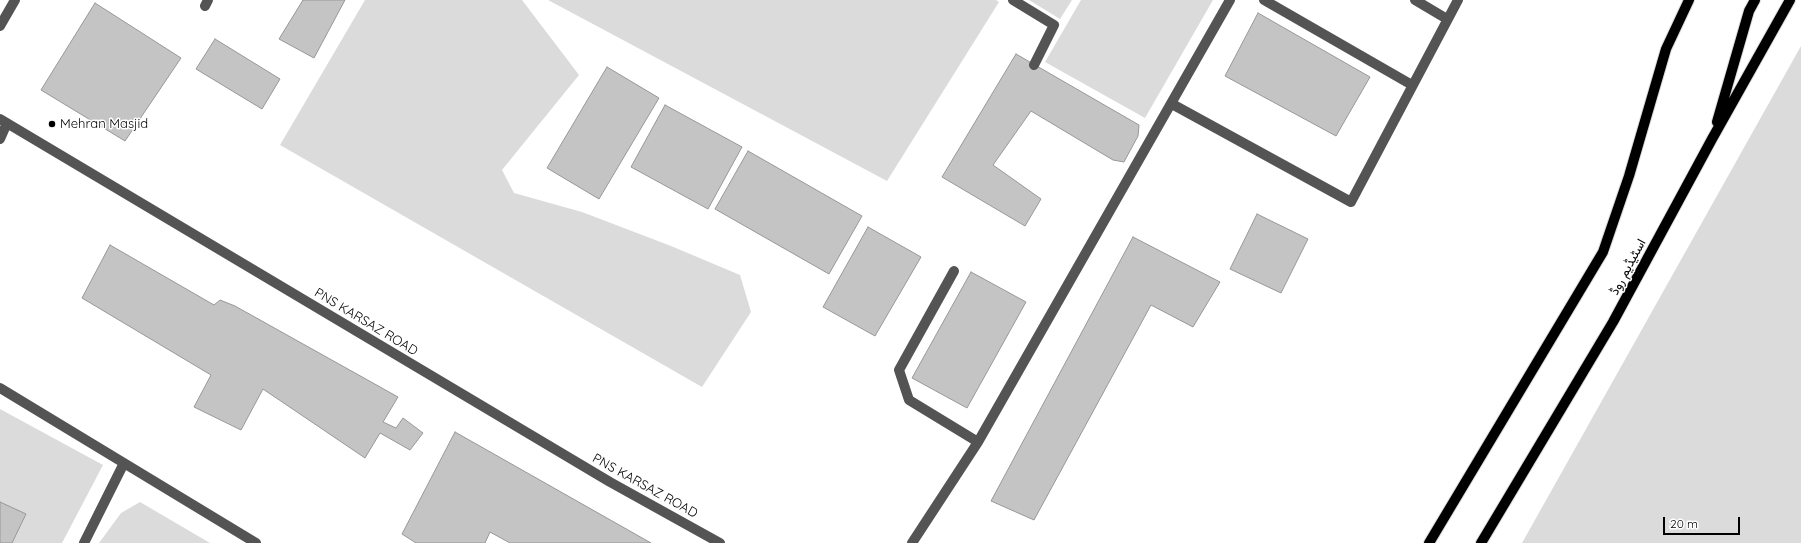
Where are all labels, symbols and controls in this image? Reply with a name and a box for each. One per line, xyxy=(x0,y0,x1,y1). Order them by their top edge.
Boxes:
place label: Mehran Masjid xyxy=(60,116,148,132)
marker: Mehran Masjid xyxy=(47,119,57,129)
street label: اسٹیڈیم روڈ xyxy=(1607,236,1649,298)
street label: PNS KARSAZ ROAD xyxy=(311,285,421,359)
street label: PNS KARSAZ ROAD xyxy=(590,451,700,521)
scale bar xyxy=(1665,509,1742,535)
text: 20 m xyxy=(1670,516,1698,531)

